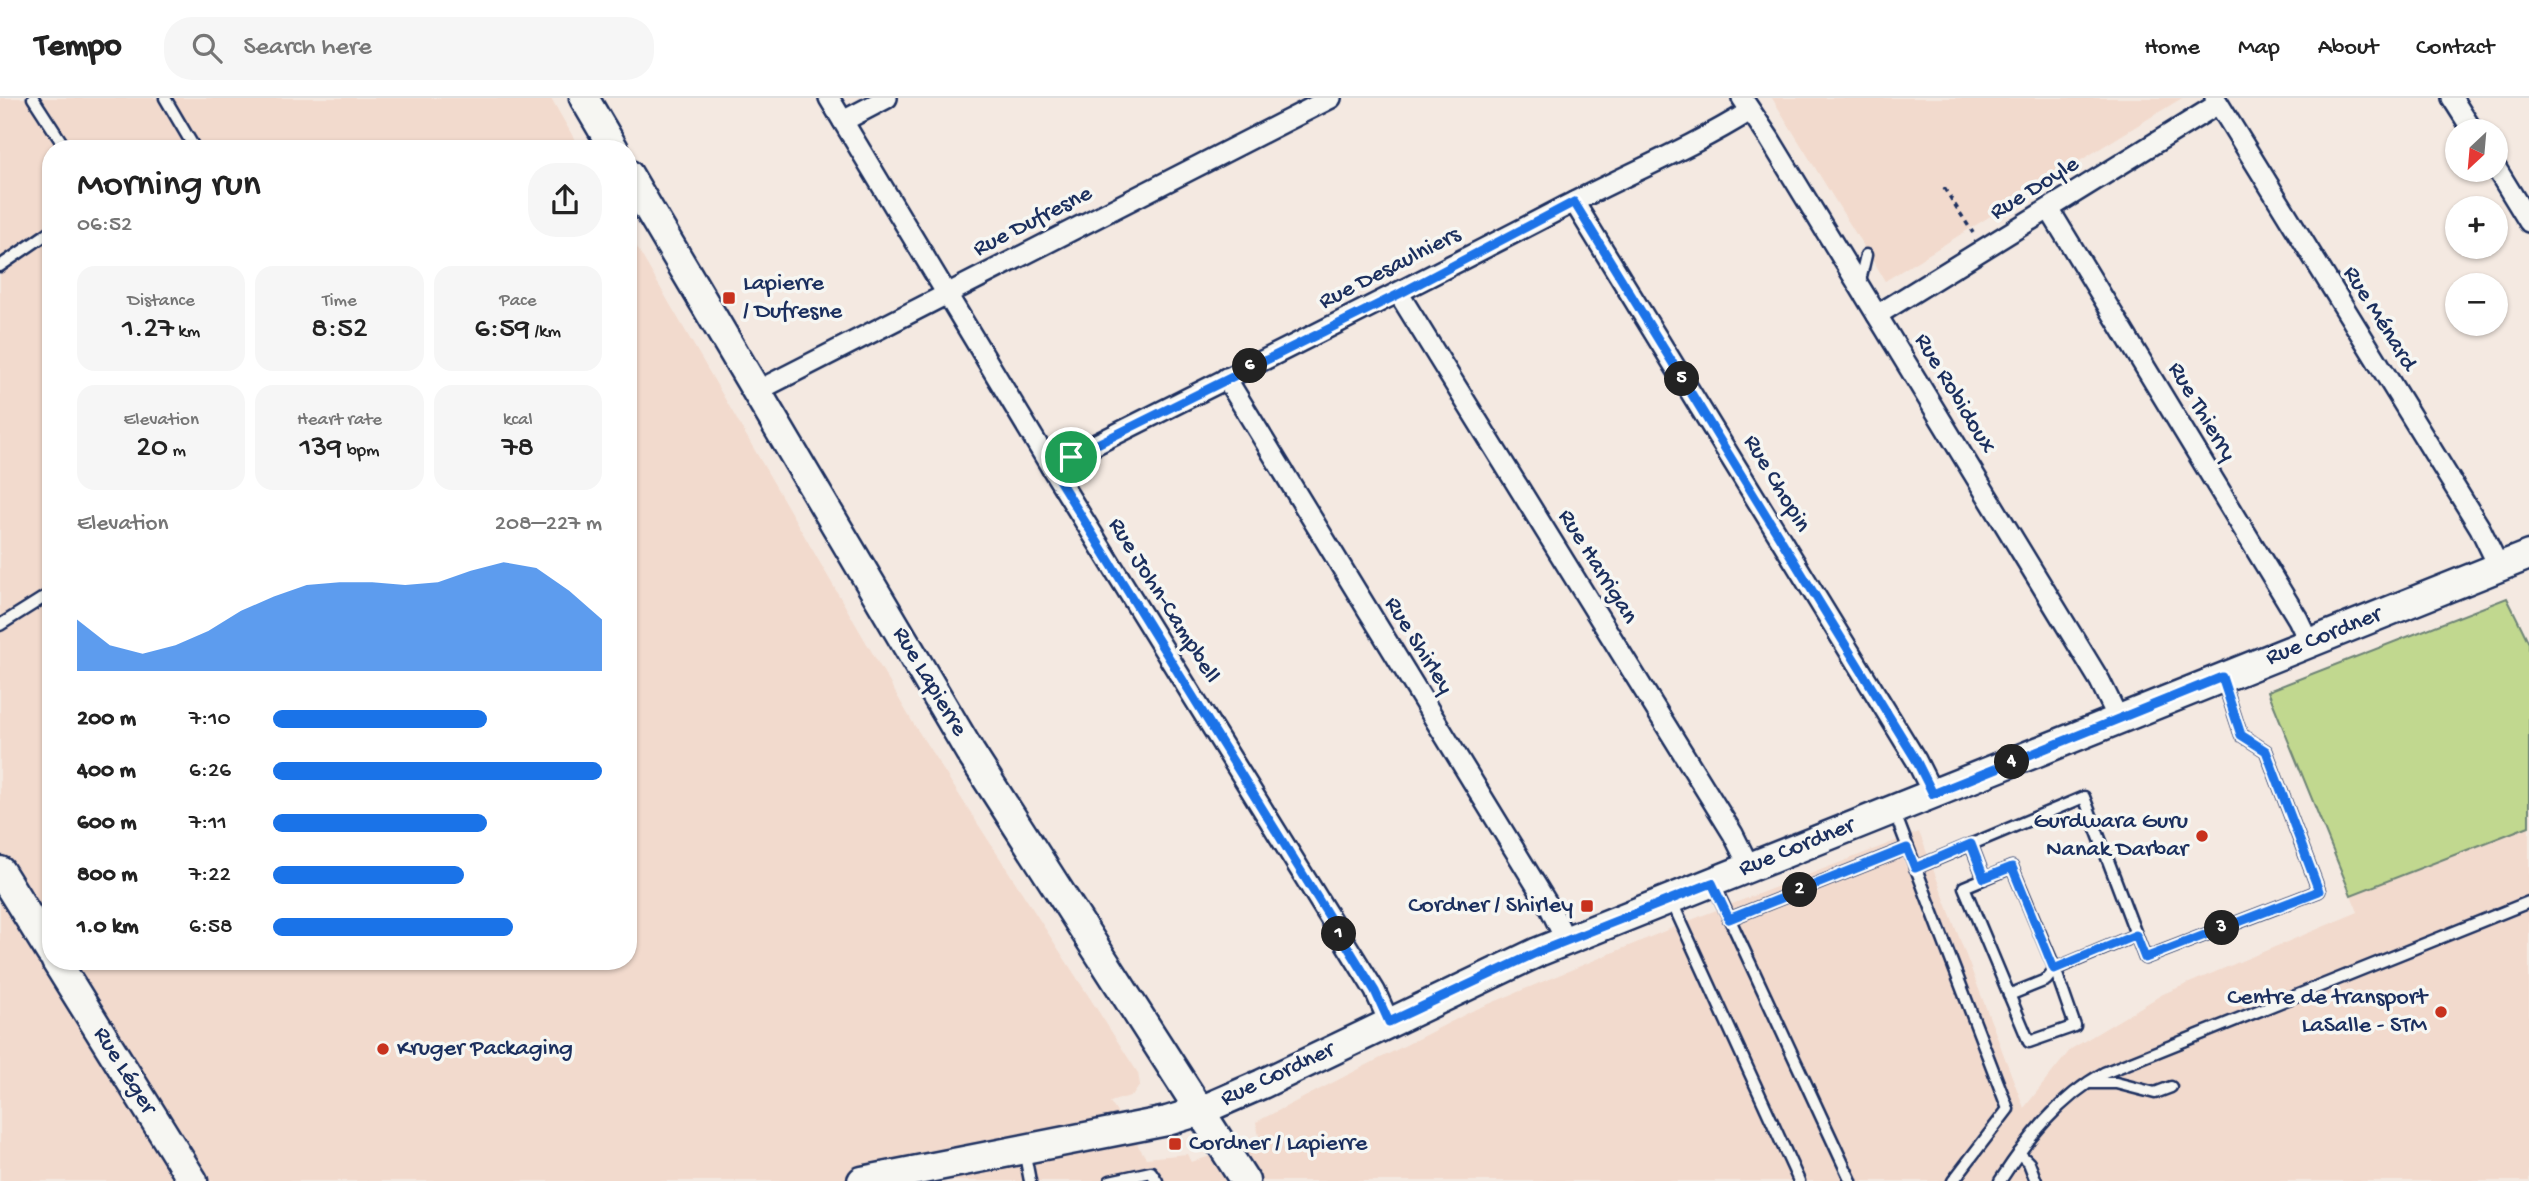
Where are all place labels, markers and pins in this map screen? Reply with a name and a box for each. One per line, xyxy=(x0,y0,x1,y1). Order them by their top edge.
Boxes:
place label: Lapierre / Dufresne xyxy=(743,270,843,327)
marker: Lapierre / Dufresne xyxy=(721,290,737,306)
pin: 6 xyxy=(1232,348,1268,384)
pin: 5 xyxy=(1664,362,1700,396)
pin xyxy=(1041,427,1101,487)
pin: 4 xyxy=(1994,744,2030,780)
place label: Gurdwara Guru Nanak Darbar xyxy=(2033,808,2190,865)
marker: Gurdwara Guru Nanak Darbar xyxy=(2194,828,2210,844)
pin: 2 xyxy=(1783,872,1818,908)
place label: Cordner / Shirley xyxy=(1408,892,1573,921)
marker: Cordner / Shirley xyxy=(1579,898,1595,914)
pin: 3 xyxy=(2204,910,2240,946)
pin: 1 xyxy=(1322,916,1356,952)
place label: Centre de transport LaSalle - STM xyxy=(2227,984,2429,1041)
marker: Centre de transport LaSalle - STM xyxy=(2433,1004,2449,1020)
place label: Kruger Packaging xyxy=(397,1035,573,1064)
marker: Kruger Packaging xyxy=(375,1041,391,1057)
place label: Cordner / Lapierre xyxy=(1189,1130,1368,1159)
marker: Cordner / Lapierre xyxy=(1167,1136,1183,1152)

